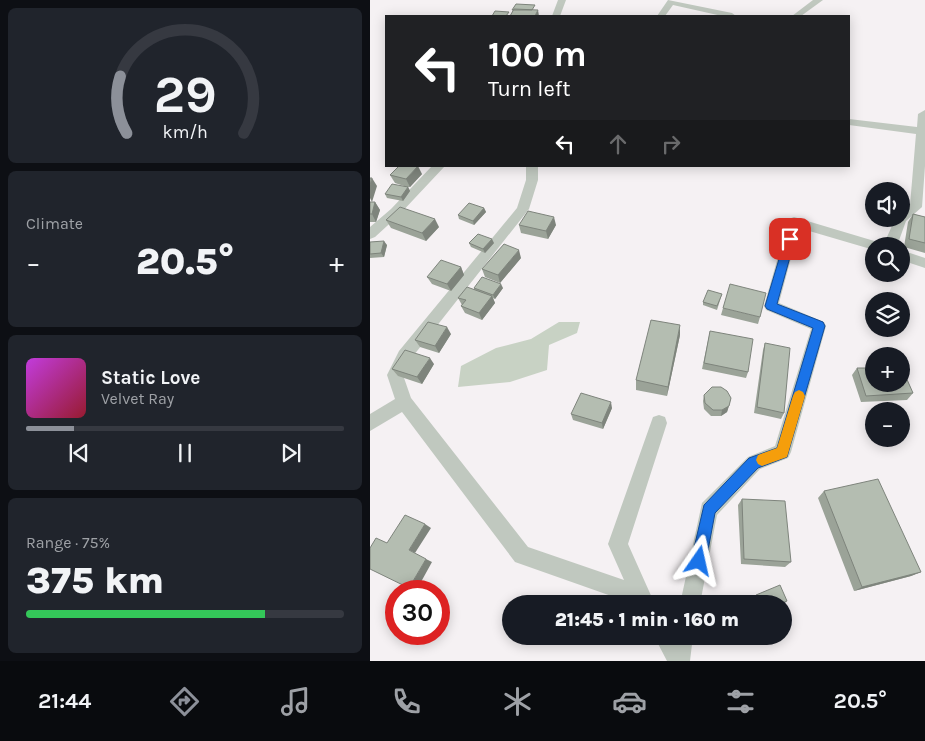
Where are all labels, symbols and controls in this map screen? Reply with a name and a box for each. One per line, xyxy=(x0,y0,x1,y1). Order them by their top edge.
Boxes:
text: 100 m xyxy=(488,34,587,75)
icon: left xyxy=(405,35,470,100)
text: 29 xyxy=(153,64,217,125)
text: Turn left xyxy=(488,76,571,102)
text: km/h xyxy=(162,122,208,143)
icon: left xyxy=(551,130,579,158)
icon: ahead xyxy=(604,130,632,158)
icon: right xyxy=(657,130,685,158)
map controls xyxy=(865,182,910,447)
button: sound xyxy=(865,182,910,227)
text: Climate xyxy=(26,214,83,233)
pin xyxy=(769,218,811,260)
icon: arrive xyxy=(776,225,804,253)
button: search xyxy=(865,237,910,282)
text: 20.5° xyxy=(136,239,234,284)
text: − xyxy=(26,246,41,279)
text: + xyxy=(329,246,344,279)
button: layers xyxy=(865,292,910,337)
button: + xyxy=(865,347,910,392)
text: Static Love xyxy=(101,367,200,389)
text: Velvet Ray xyxy=(101,389,174,408)
button: − xyxy=(865,402,910,447)
icon: previous xyxy=(65,439,93,467)
icon: pause xyxy=(171,439,199,467)
icon: next xyxy=(277,439,305,467)
text: Range · 75% xyxy=(26,533,110,552)
position arrow xyxy=(672,534,724,586)
text: 375 km xyxy=(26,558,164,603)
speed limit sign: 30 xyxy=(385,580,450,645)
text: 21:45 · 1 min · 160 m xyxy=(555,609,739,631)
icon: directions xyxy=(167,684,202,719)
icon: music xyxy=(278,684,313,719)
icon: phone xyxy=(389,684,424,719)
icon: climate xyxy=(500,684,535,719)
icon: car xyxy=(612,684,647,719)
icon: filters xyxy=(723,684,758,719)
text: 21:44 xyxy=(38,688,91,714)
text: 20.5° xyxy=(834,688,887,714)

